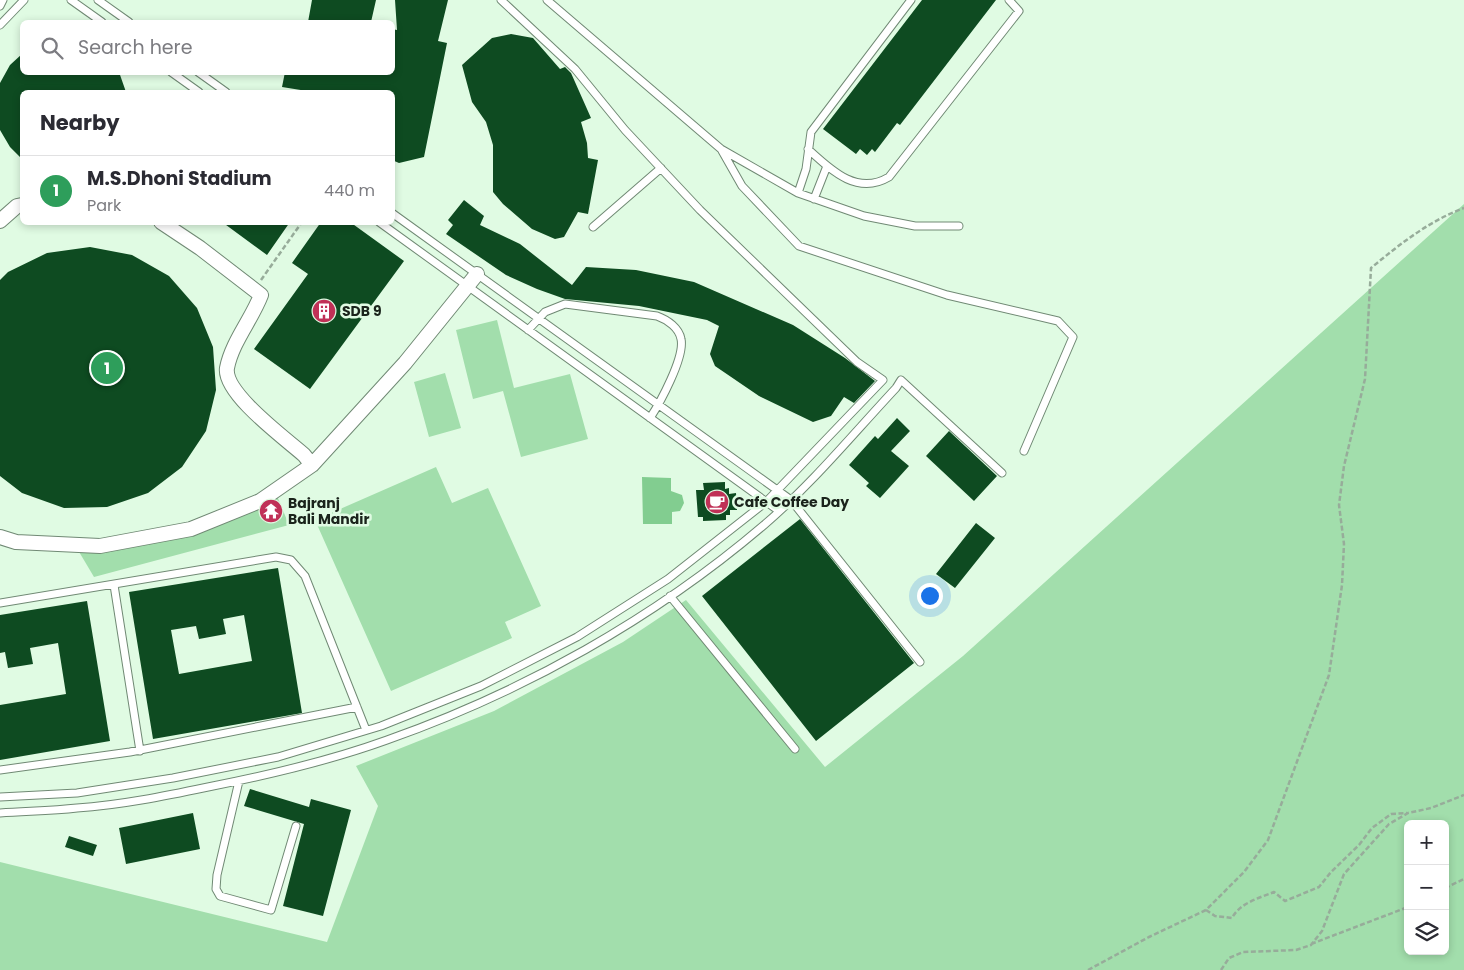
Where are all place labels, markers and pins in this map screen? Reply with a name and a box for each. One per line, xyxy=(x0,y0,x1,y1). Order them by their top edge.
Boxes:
building icon: SDB 9 xyxy=(311,298,337,324)
place label: SDB 9 xyxy=(342,301,382,321)
pin: 1 xyxy=(91,349,123,387)
cafe icon: Cafe Coffee Day xyxy=(704,489,730,515)
place label: Cafe Coffee Day xyxy=(734,492,849,512)
place label: Bajranj Bali Mandir xyxy=(288,493,369,529)
temple icon: Bajranj Bali Mandir xyxy=(258,498,284,524)

